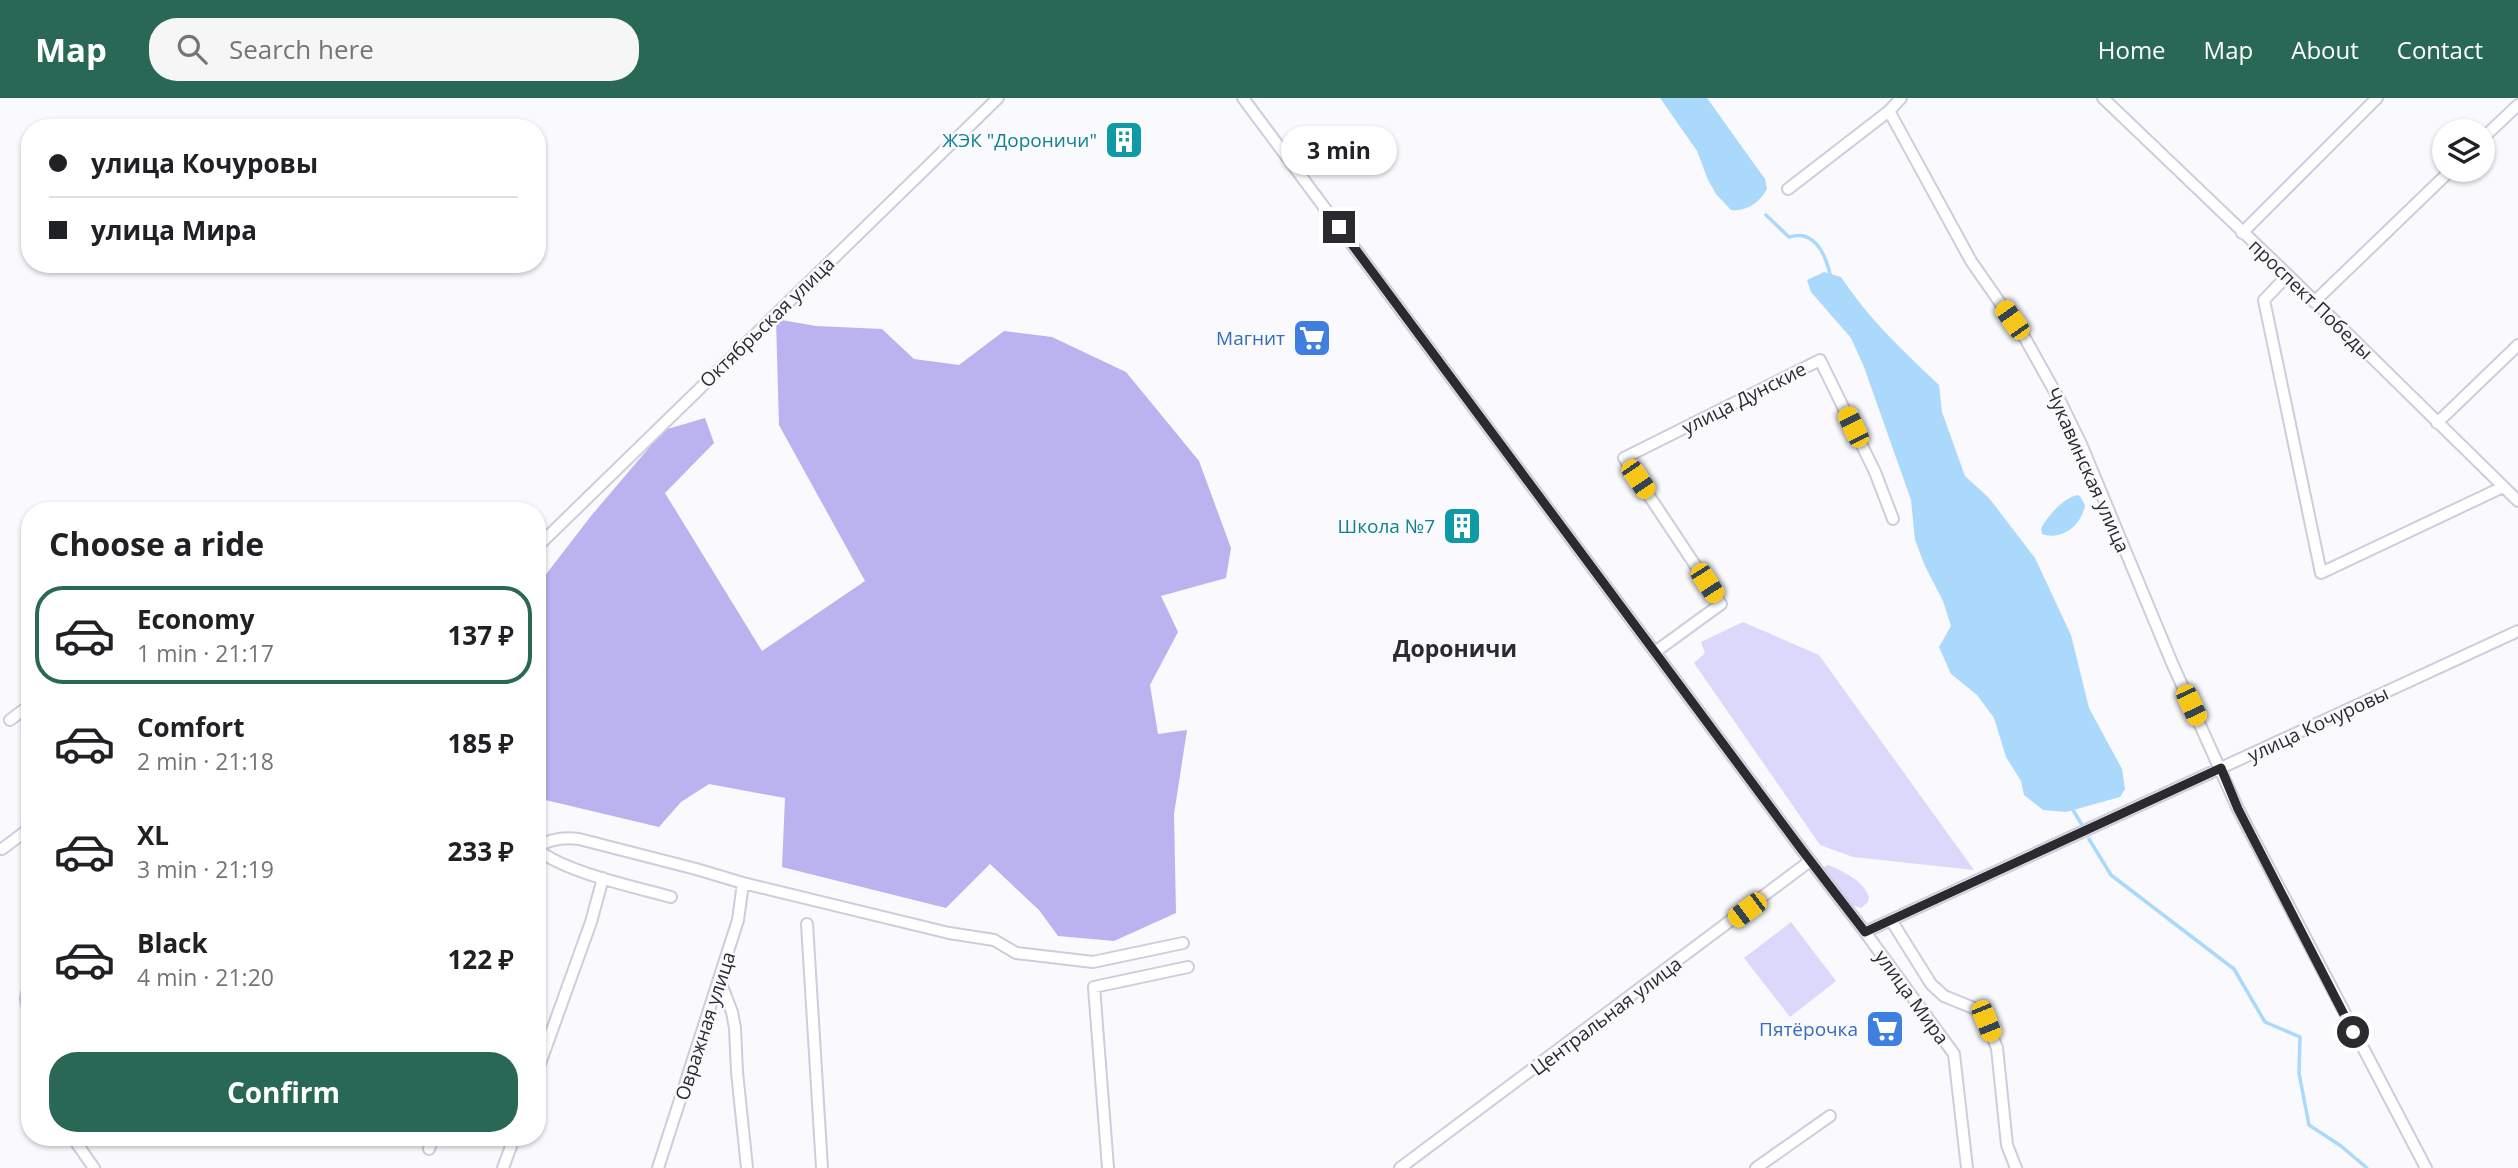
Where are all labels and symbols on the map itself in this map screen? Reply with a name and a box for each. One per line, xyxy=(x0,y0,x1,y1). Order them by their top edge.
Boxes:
building icon: ЖЭК "Дороничи" xyxy=(1103,119,1145,161)
callout: 3 min xyxy=(1281,125,1397,174)
place label: ЖЭК "Дороничи" xyxy=(942,127,1097,153)
route end xyxy=(1323,211,1355,243)
street label: проспект Победы xyxy=(2243,233,2379,365)
street label: Октябрьская улица xyxy=(694,251,840,393)
car xyxy=(1992,297,2033,343)
supermarket icon: Магнит xyxy=(1291,317,1333,359)
place label: Магнит xyxy=(1216,325,1285,351)
street label: улица Дунские xyxy=(1677,356,1811,440)
street label: Чукавинская улица xyxy=(2040,383,2136,557)
car xyxy=(1835,404,1872,450)
car xyxy=(1618,456,1659,502)
building icon: Школа №7 xyxy=(1441,505,1483,547)
place label: Школа №7 xyxy=(1338,513,1435,539)
car xyxy=(1687,560,1728,606)
district label: Дороничи xyxy=(1393,632,1517,664)
street label: улица Кочуровы xyxy=(2243,680,2393,768)
car xyxy=(2173,682,2210,728)
car xyxy=(1724,889,1771,931)
street label: улица Мира xyxy=(1869,944,1955,1050)
street label: Овражная улица xyxy=(669,948,741,1104)
street label: Центральная улица xyxy=(1525,951,1687,1081)
car xyxy=(1969,998,2004,1044)
supermarket icon: Пятёрочка xyxy=(1864,1008,1906,1050)
place label: Пятёрочка xyxy=(1759,1016,1858,1042)
route start xyxy=(2337,1016,2369,1048)

